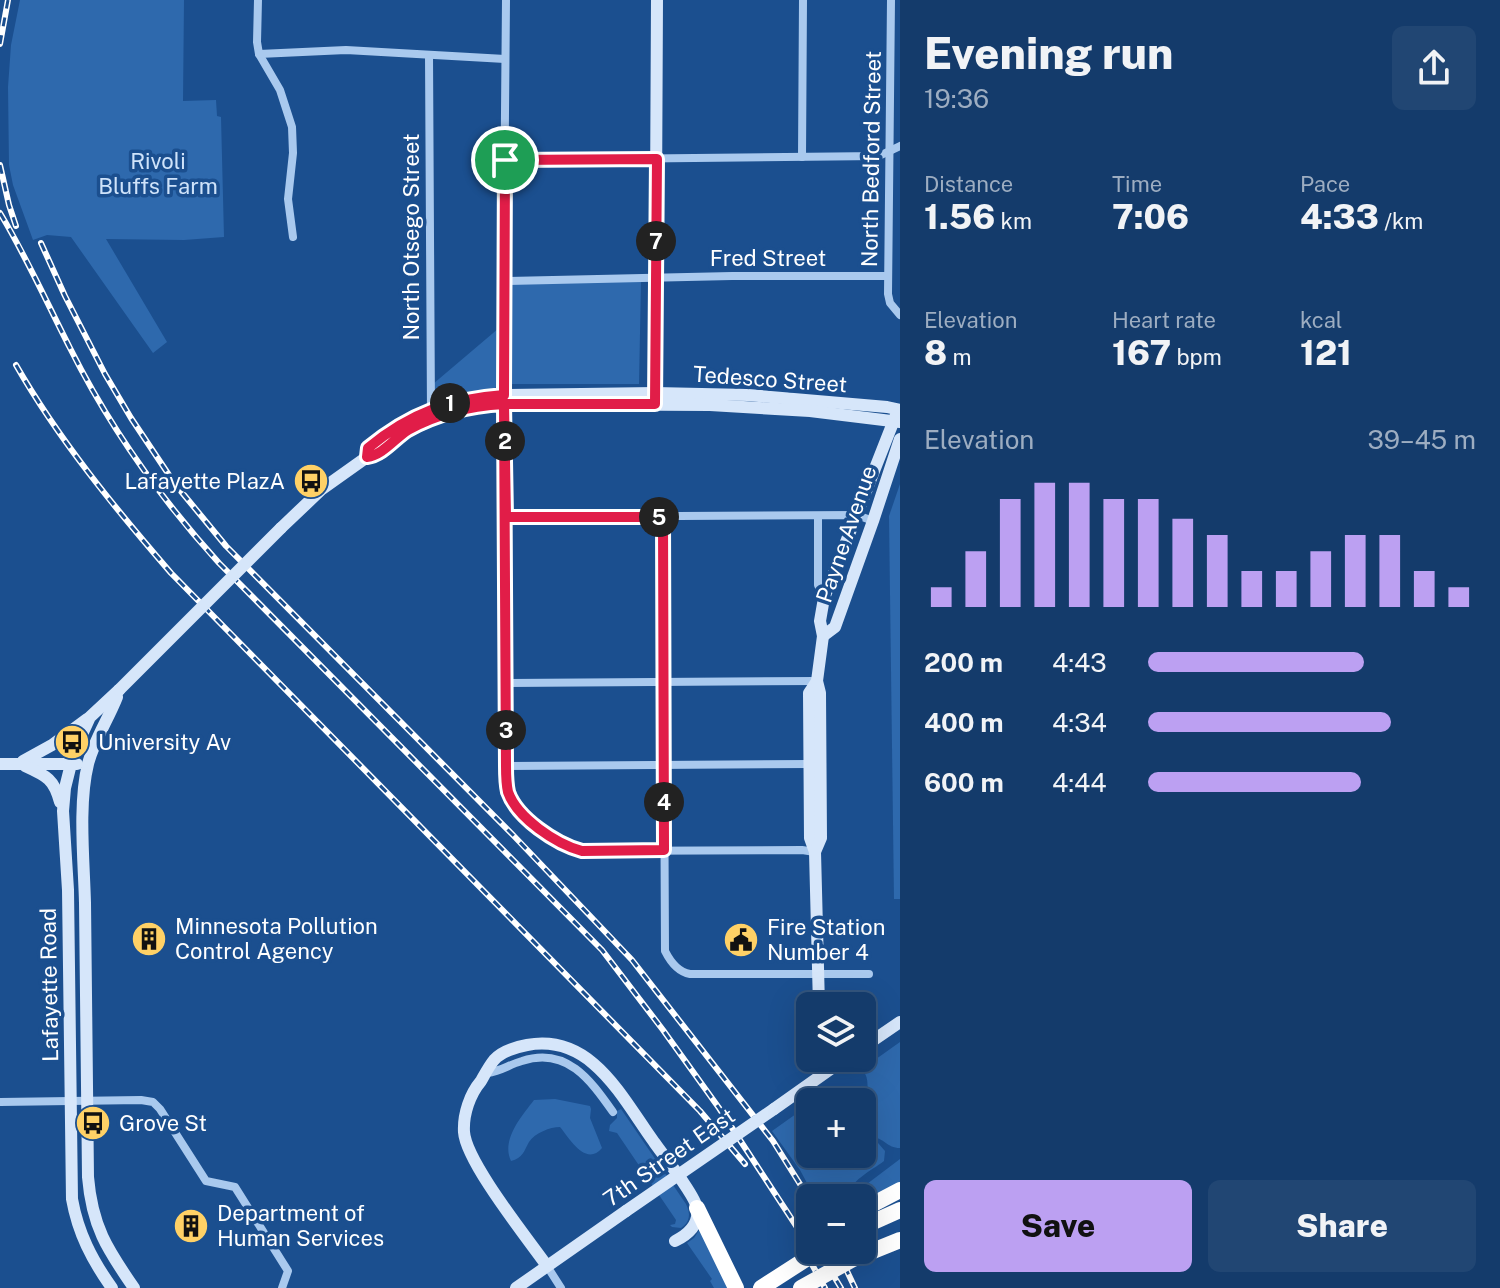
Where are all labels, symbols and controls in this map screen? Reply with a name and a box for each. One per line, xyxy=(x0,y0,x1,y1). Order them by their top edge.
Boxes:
button: share xyxy=(1392,26,1476,110)
text: Evening run xyxy=(924,27,1173,79)
street label: North Bedford Street xyxy=(856,51,886,267)
text: 19:36 xyxy=(924,83,989,114)
pin xyxy=(471,126,539,194)
street label: North Otsego Street xyxy=(398,133,424,341)
icon: arrive xyxy=(483,138,527,182)
park label: Rivoli Bluffs Farm xyxy=(98,148,218,199)
text: Distance xyxy=(924,171,1013,197)
text: Time xyxy=(1112,171,1162,197)
text: Pace xyxy=(1300,171,1350,197)
text: 1.56 xyxy=(924,197,995,237)
text: 7:06 xyxy=(1112,197,1189,237)
text: 4:33 xyxy=(1300,197,1379,237)
text: km xyxy=(995,208,1032,234)
text: /km xyxy=(1379,208,1423,234)
pin: 7 xyxy=(636,221,676,261)
text: 7 xyxy=(649,228,663,254)
street label: Fred Street xyxy=(710,245,826,271)
text: Elevation xyxy=(924,307,1017,333)
text: Heart rate xyxy=(1112,307,1216,333)
text: kcal xyxy=(1300,307,1342,333)
text: 8 xyxy=(924,333,947,373)
text: 167 xyxy=(1112,333,1171,373)
text: 121 xyxy=(1300,333,1352,373)
text: m xyxy=(947,344,972,370)
text: bpm xyxy=(1171,344,1222,370)
street label: Tedesco Street xyxy=(692,361,848,397)
pin: 1 xyxy=(430,383,470,423)
text: 1 xyxy=(445,390,455,416)
pin: 2 xyxy=(485,421,525,461)
text: Elevation xyxy=(924,424,1034,455)
text: 39–45 m xyxy=(1368,424,1476,455)
text: 2 xyxy=(498,428,512,454)
bus stop icon: Lafayette PlazA xyxy=(292,462,330,500)
street label: Payne Avenue xyxy=(810,462,882,606)
place label: Lafayette PlazA xyxy=(124,468,285,494)
pin: 5 xyxy=(639,497,679,537)
text: 5 xyxy=(652,504,666,530)
text: 200 m xyxy=(924,647,1003,678)
text: 4:43 xyxy=(1052,647,1107,678)
text: 400 m xyxy=(924,707,1004,738)
text: 4:34 xyxy=(1052,707,1107,738)
pin: 3 xyxy=(486,710,526,750)
text: 3 xyxy=(499,717,513,743)
bus stop icon: University Av xyxy=(53,723,91,761)
place label: University Av xyxy=(98,729,231,755)
text: 600 m xyxy=(924,767,1004,798)
text: 4:44 xyxy=(1052,767,1107,798)
pin: 4 xyxy=(644,782,684,822)
text: 4 xyxy=(657,789,671,815)
street label: Lafayette Road xyxy=(35,908,63,1062)
place label: Minnesota Pollution Control Agency xyxy=(175,913,378,964)
place label: Fire Station Number 4 xyxy=(767,914,885,965)
building icon: Minnesota Pollution Control Agency xyxy=(130,920,168,958)
public building icon: Fire Station Number 4 xyxy=(722,921,760,959)
map controls xyxy=(796,992,876,1264)
button: layers xyxy=(796,992,876,1072)
button: + xyxy=(796,1088,876,1168)
street label: 7th Street East xyxy=(598,1102,740,1212)
bus stop icon: Grove St xyxy=(74,1104,112,1142)
place label: Grove St xyxy=(119,1110,207,1136)
button: Save xyxy=(924,1180,1192,1272)
button: Share xyxy=(1208,1180,1476,1272)
button: − xyxy=(796,1184,876,1264)
place label: Department of Human Services xyxy=(217,1200,384,1251)
building icon: Department of Human Services xyxy=(172,1207,210,1245)

